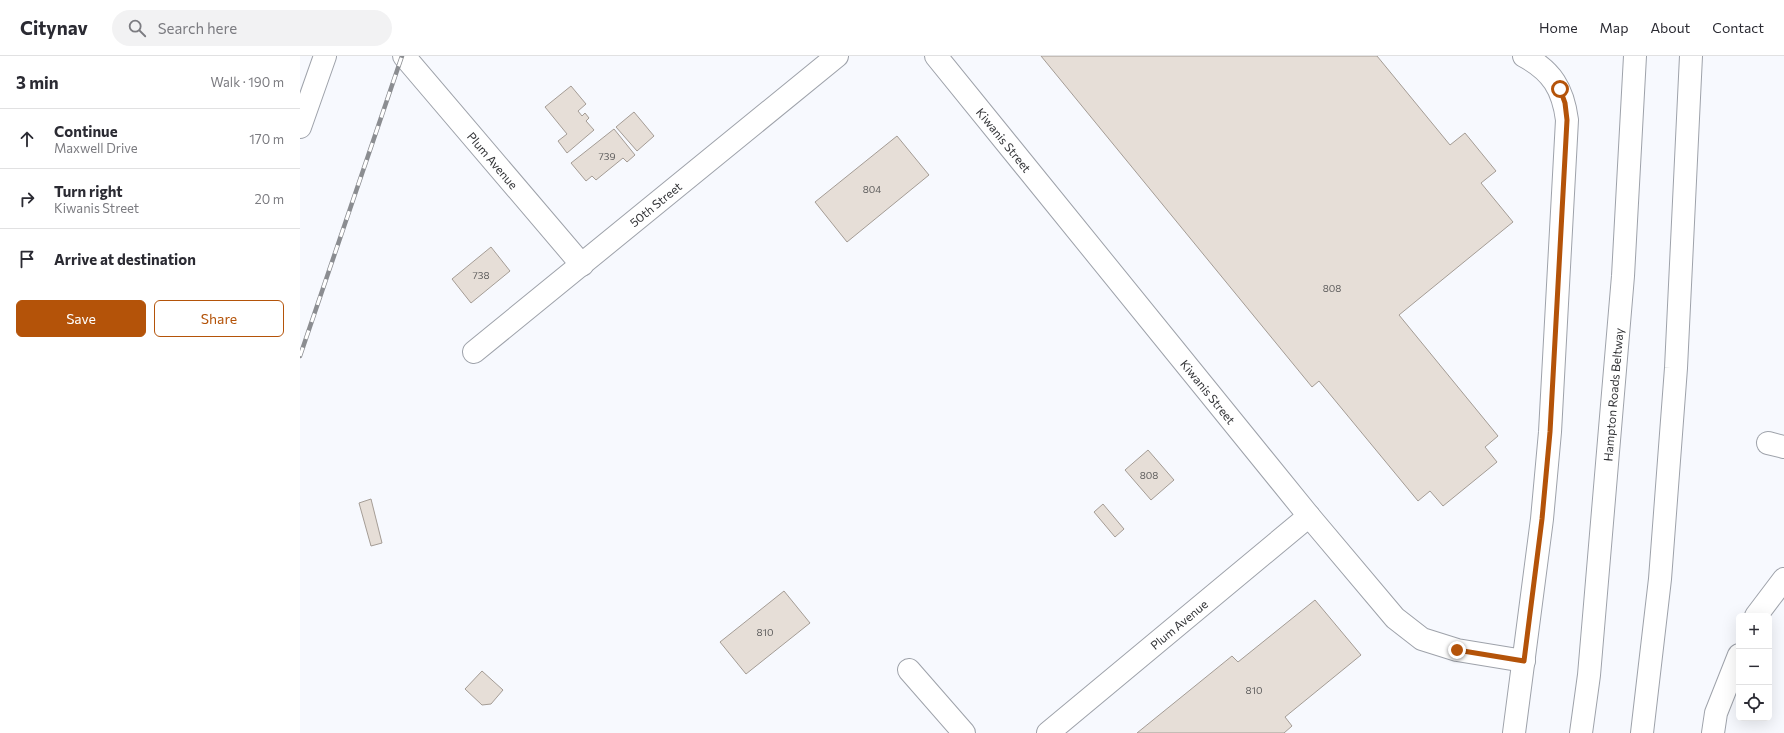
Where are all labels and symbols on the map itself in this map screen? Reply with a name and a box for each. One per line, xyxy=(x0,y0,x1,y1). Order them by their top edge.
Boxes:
route start xyxy=(1551,80,1569,98)
street label: Kiwanis Street xyxy=(974,105,1034,175)
street label: Plum Avenue xyxy=(465,129,521,192)
house number: 739 xyxy=(598,150,616,162)
street label: 50th Street xyxy=(627,179,684,229)
house number: 804 xyxy=(863,183,881,195)
house number: 738 xyxy=(472,269,490,281)
house number: 808 xyxy=(1323,282,1341,294)
street label: Hampton Roads Beltway xyxy=(1600,327,1626,462)
street label: Kiwanis Street xyxy=(1178,357,1238,427)
house number: 808 xyxy=(1140,469,1158,481)
street label: Plum Avenue xyxy=(1147,597,1210,652)
house number: 810 xyxy=(757,626,773,638)
route end xyxy=(1448,641,1466,659)
house number: 810 xyxy=(1246,684,1262,696)

